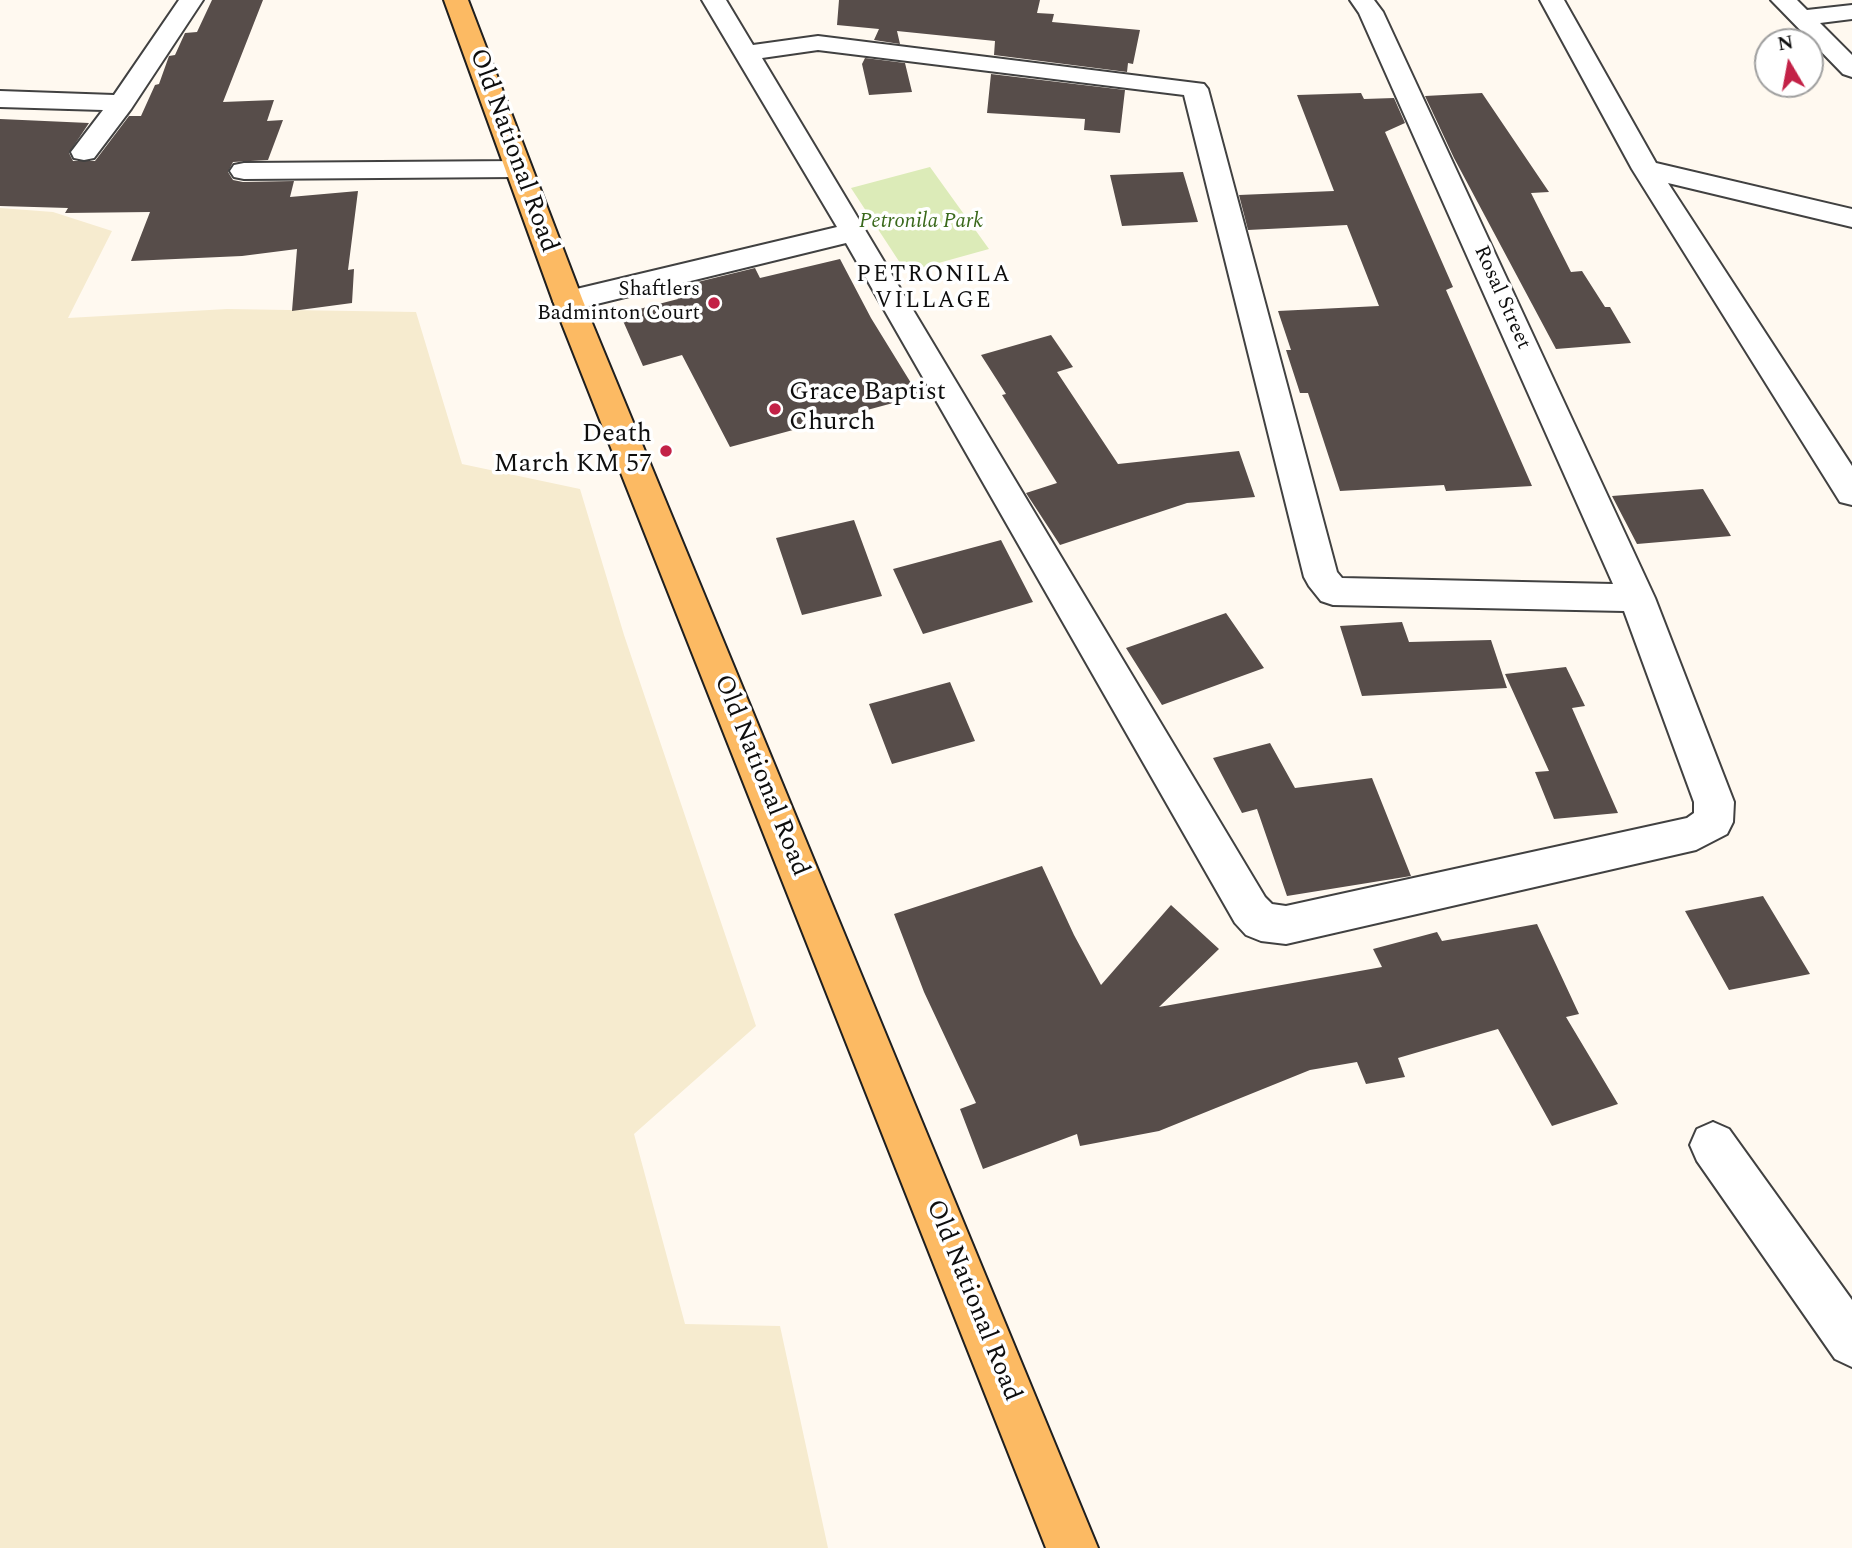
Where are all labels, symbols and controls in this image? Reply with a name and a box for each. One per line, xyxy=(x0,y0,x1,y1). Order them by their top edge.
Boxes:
north arrow xyxy=(1754,28,1824,98)
text: N xyxy=(1775,28,1796,59)
street label: Old National Road xyxy=(461,45,563,257)
park label: Petronila Park xyxy=(859,210,983,236)
street label: Rosal Street xyxy=(1467,242,1535,354)
district label: PETRONILA VILLAGE xyxy=(857,262,1011,316)
place label: Shaftlers Badminton Court xyxy=(537,278,700,328)
marker: Shaftlers Badminton Court xyxy=(706,295,722,311)
place label: Grace Baptist Church xyxy=(789,378,946,440)
marker: Grace Baptist Church xyxy=(767,401,783,417)
place label: Death March KM 57 xyxy=(494,420,652,481)
marker: Death March KM 57 xyxy=(658,443,674,459)
street label: Old National Road xyxy=(705,671,815,881)
street label: Old National Road xyxy=(917,1196,1027,1406)

